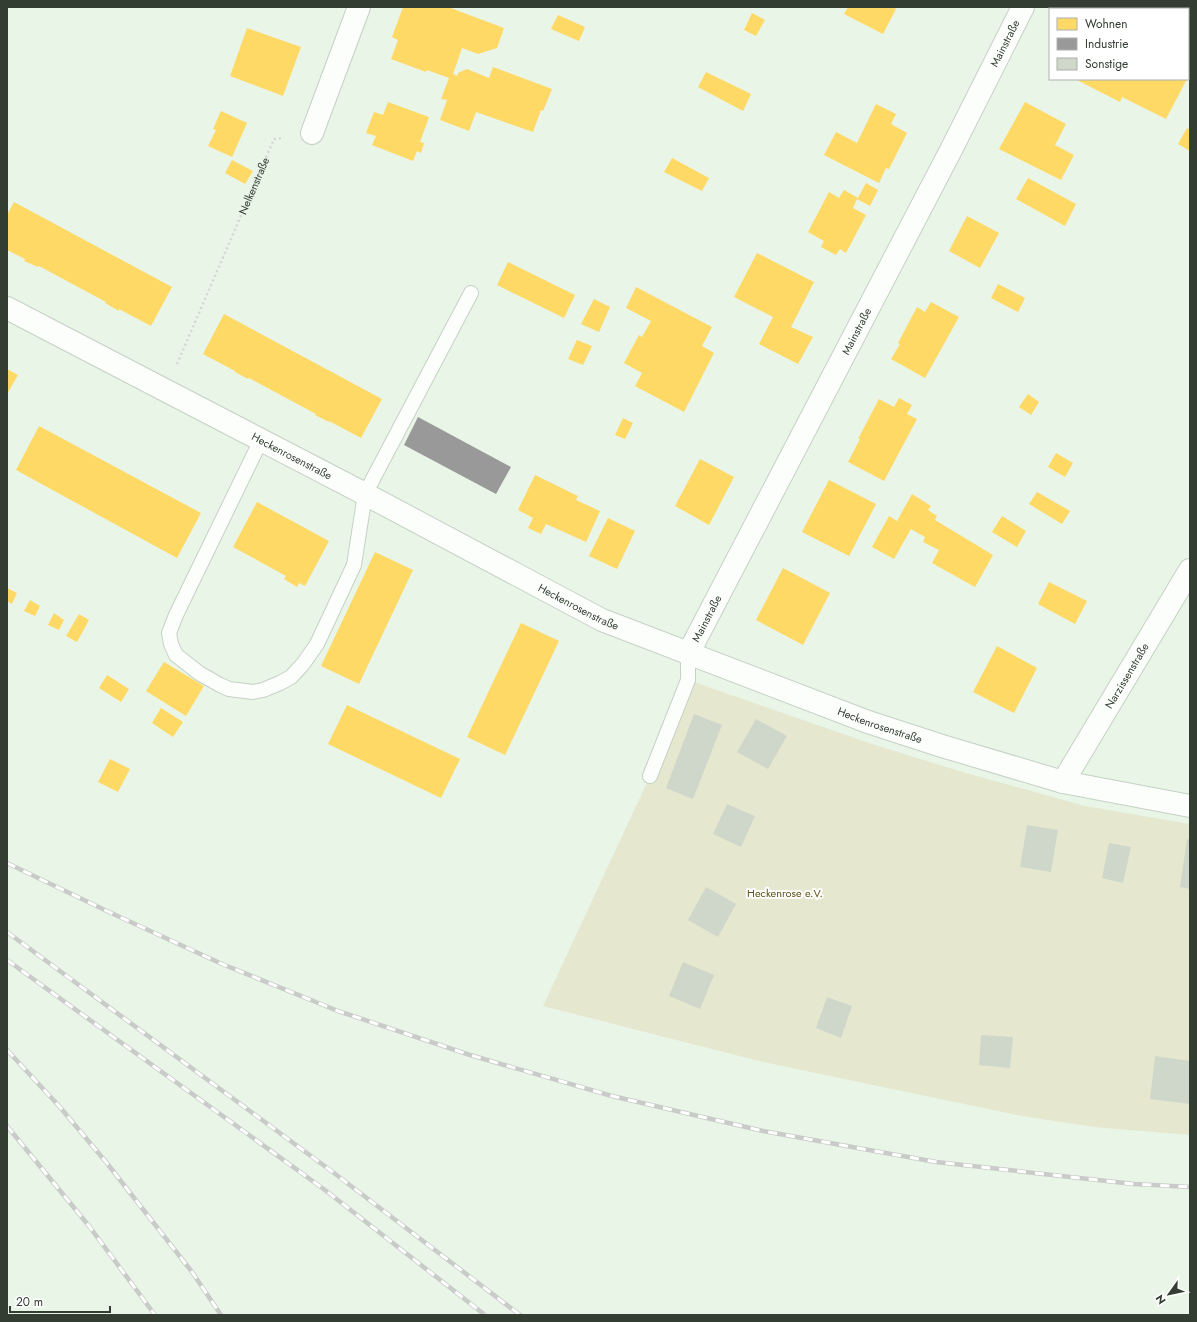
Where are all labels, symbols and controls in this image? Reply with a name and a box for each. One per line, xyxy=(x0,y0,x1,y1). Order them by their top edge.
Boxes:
legend xyxy=(1049,8,1189,80)
text: Wohnen xyxy=(1085,15,1128,33)
street label: Mainstraße xyxy=(986,17,1023,70)
text: Industrie xyxy=(1085,35,1129,53)
text: Sonstige xyxy=(1085,55,1128,73)
street label: Nelkenstraße xyxy=(234,154,273,217)
street label: Mainstraße xyxy=(838,305,875,358)
street label: Heckenrosenstraße xyxy=(249,428,335,484)
street label: Heckenrosenstraße xyxy=(535,580,621,634)
street label: Mainstraße xyxy=(688,592,726,645)
street label: Narzissenstraße xyxy=(1101,639,1153,712)
street label: Heckenrosenstraße xyxy=(835,703,925,747)
park label: Heckenrose e.V. xyxy=(747,885,823,901)
north arrow xyxy=(1149,1274,1189,1314)
scale bar xyxy=(10,1288,110,1314)
text: N xyxy=(1152,1291,1170,1307)
text: 20 m xyxy=(16,1293,43,1311)

